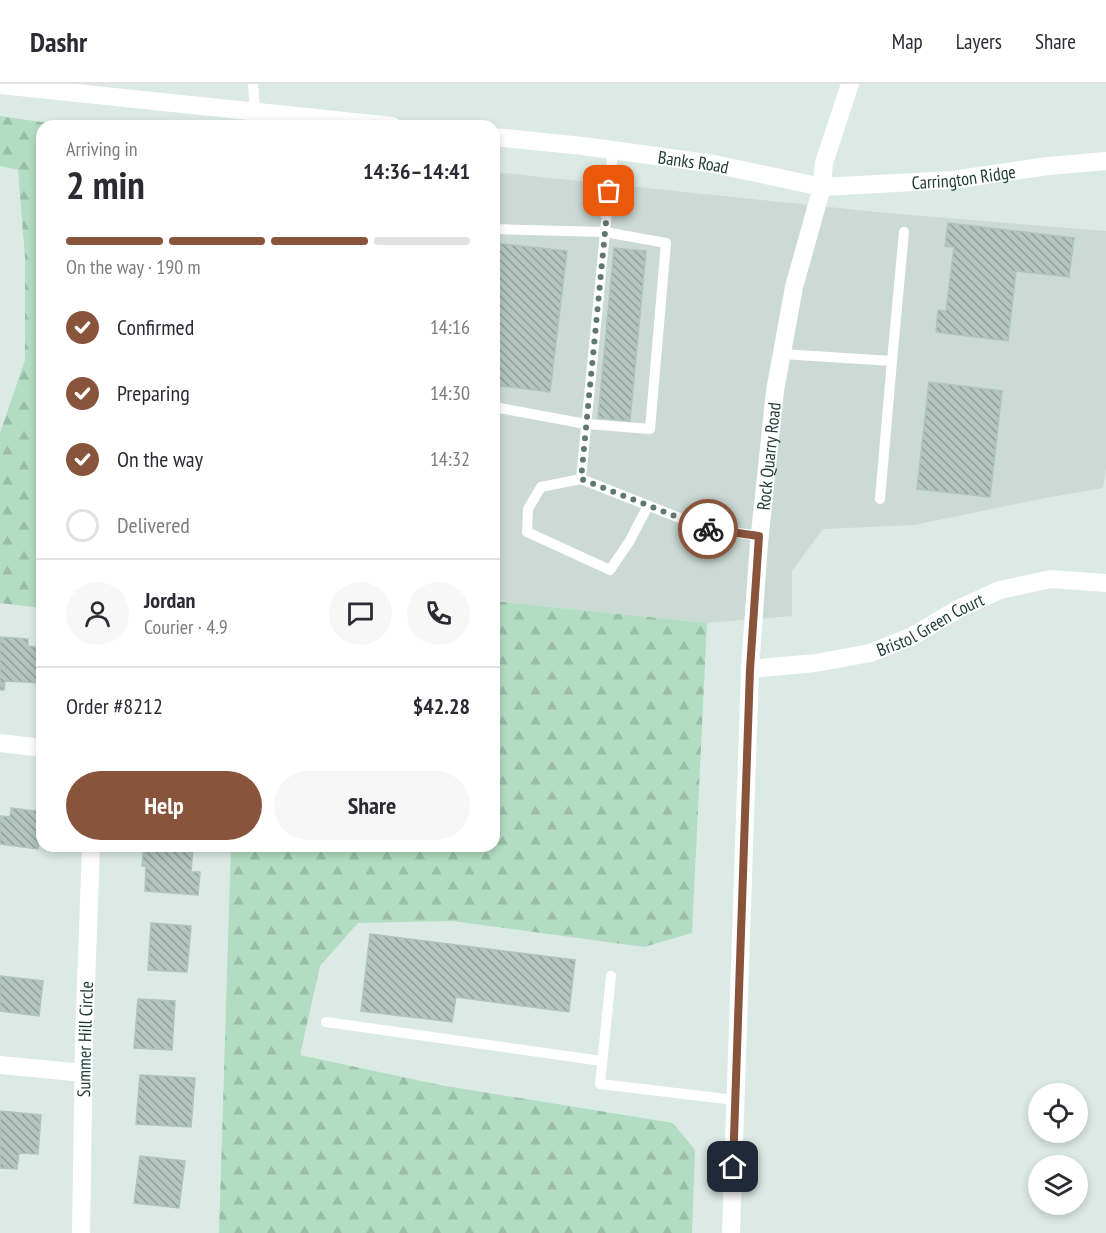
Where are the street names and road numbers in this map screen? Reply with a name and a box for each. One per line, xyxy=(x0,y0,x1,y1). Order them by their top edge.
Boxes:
street label: Banks Road xyxy=(657,145,731,178)
street label: Carrington Ridge xyxy=(911,159,1017,194)
street label: Rock Quarry Road xyxy=(751,401,785,511)
street label: Bristol Green Court xyxy=(873,587,987,661)
street label: Summer Hill Circle xyxy=(72,981,98,1097)

